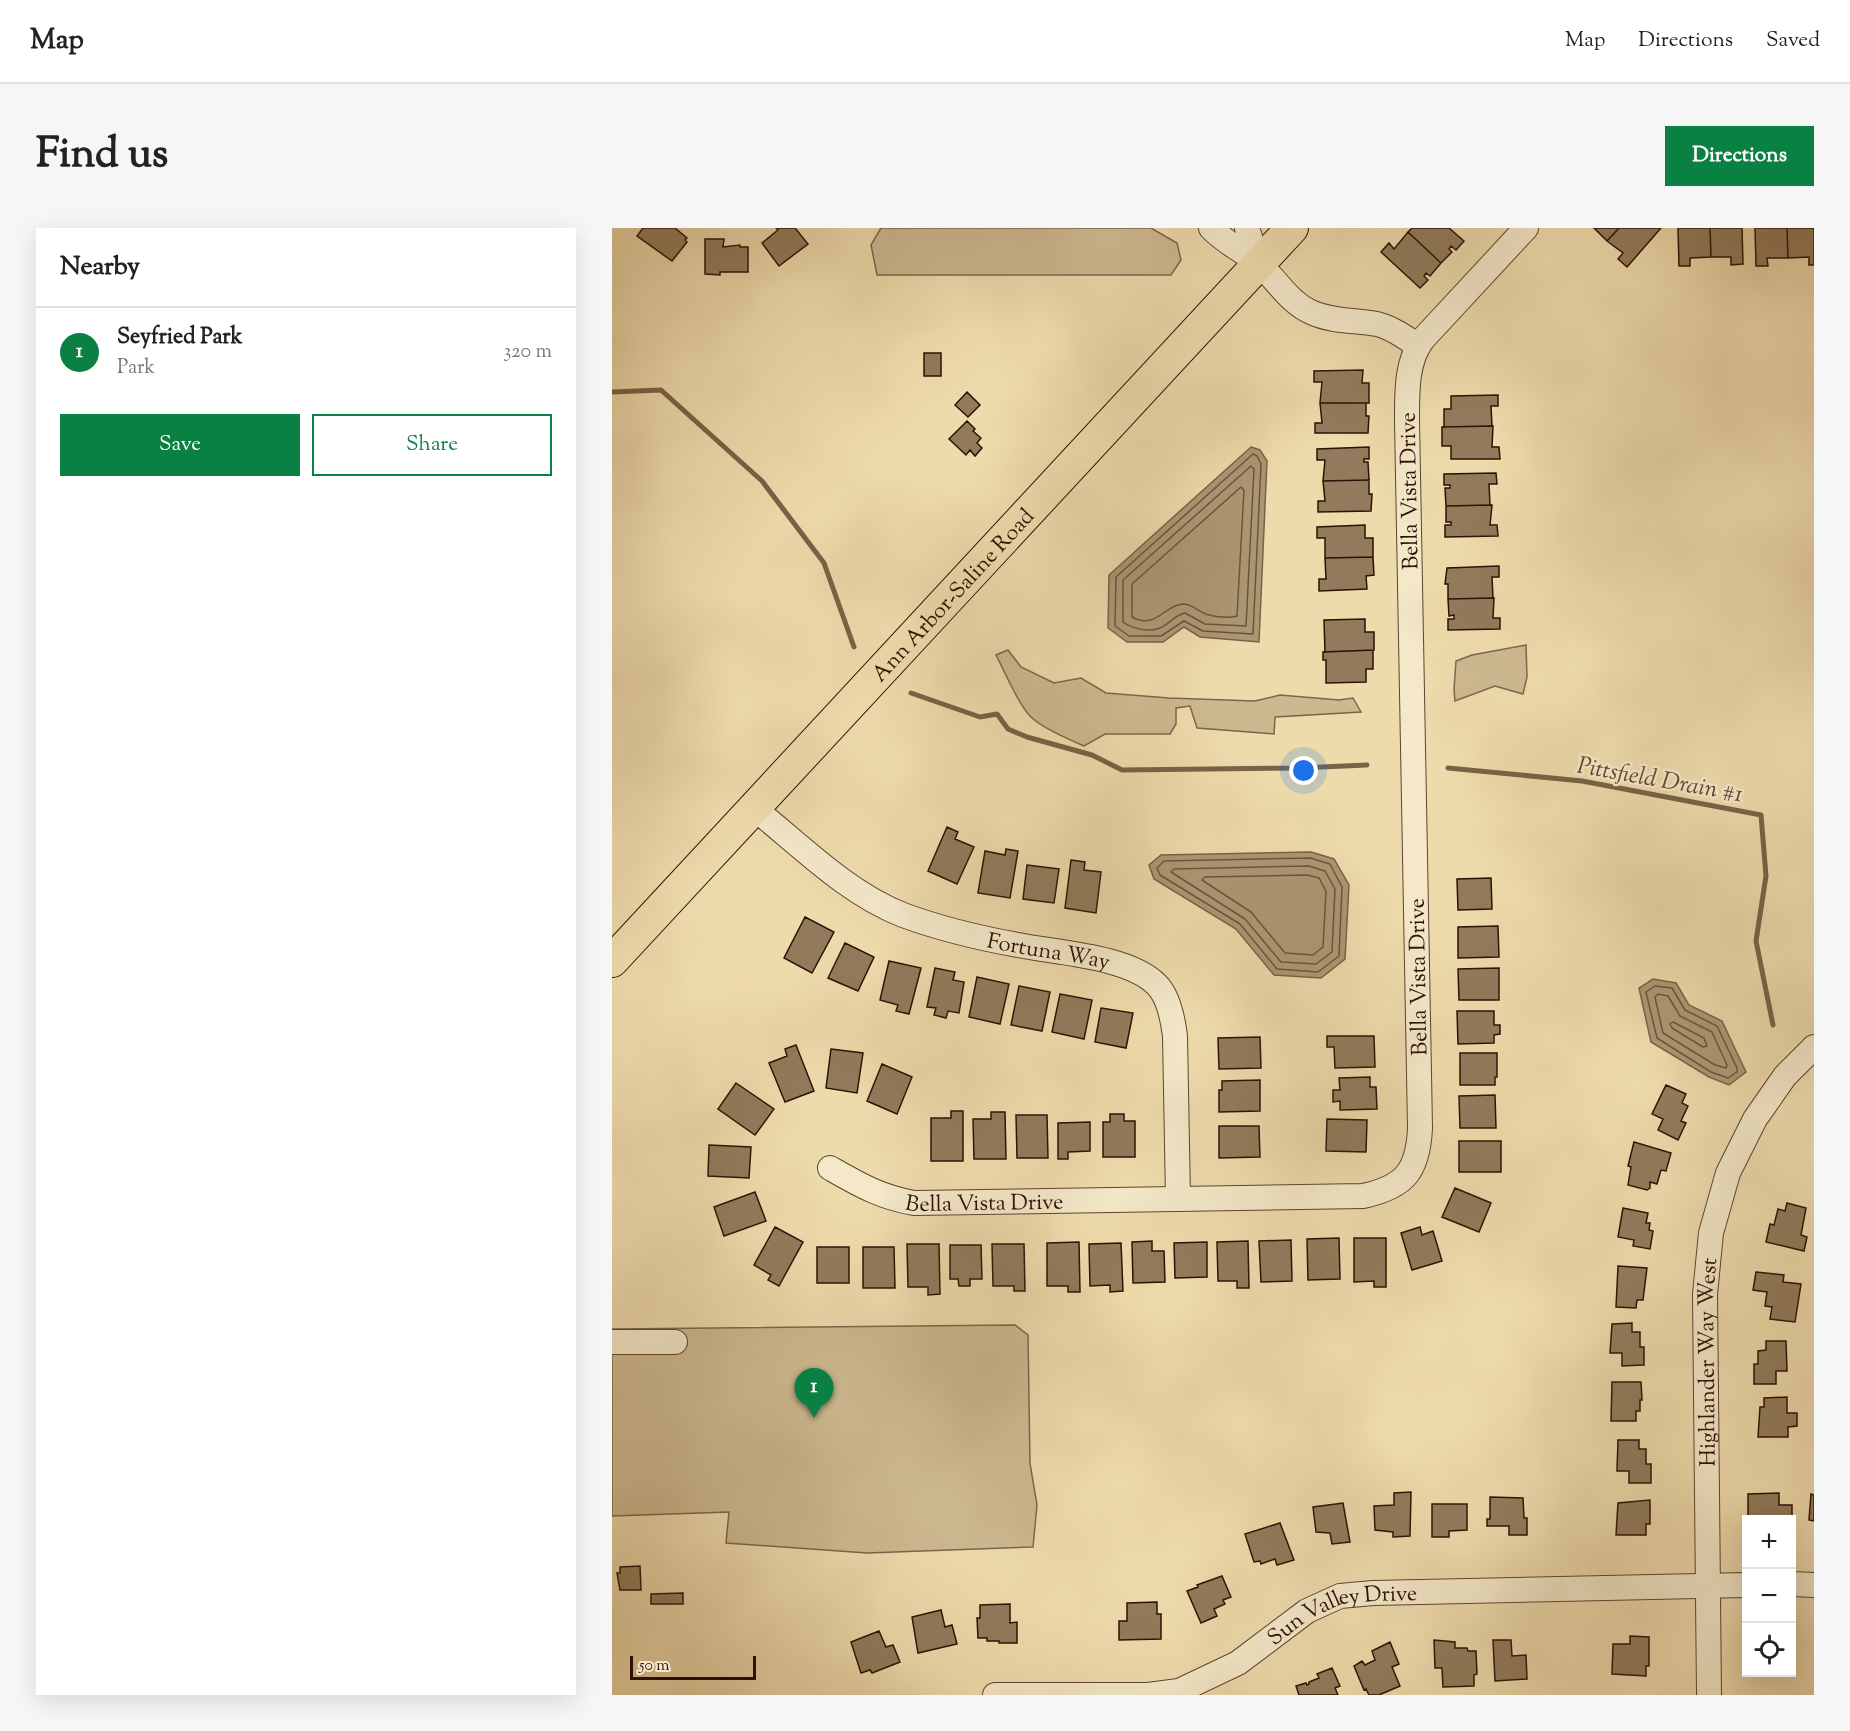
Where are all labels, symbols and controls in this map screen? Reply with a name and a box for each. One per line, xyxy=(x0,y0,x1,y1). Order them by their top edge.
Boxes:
text: Map xyxy=(30,21,84,61)
text: Map xyxy=(1565,26,1605,56)
text: Directions xyxy=(1638,26,1733,56)
text: Saved xyxy=(1766,26,1820,56)
text: Find us xyxy=(36,126,168,186)
button: Directions xyxy=(1665,126,1814,186)
text: Nearby xyxy=(60,249,140,286)
text: Seyfried Park xyxy=(117,322,242,354)
text: 1 xyxy=(76,338,83,367)
text: 320 m xyxy=(503,338,552,367)
text: Park xyxy=(117,354,155,383)
street label: Bella Vista Drive xyxy=(1394,412,1428,570)
button: Save xyxy=(60,414,300,476)
button: Share xyxy=(312,414,552,476)
street label: Ann Arbor-Saline Road xyxy=(865,502,1043,691)
water label: Pittsfield Drain #1 xyxy=(1574,750,1745,812)
your location xyxy=(1289,756,1318,785)
street label: Bella Vista Drive xyxy=(1403,898,1437,1056)
street label: Fortuna Way xyxy=(984,926,1113,980)
street label: Bella Vista Drive xyxy=(902,1188,1064,1223)
street label: Highlander Way West xyxy=(1692,1256,1728,1467)
pin: 1 xyxy=(794,1368,834,1418)
map controls xyxy=(1742,1515,1796,1677)
button: + xyxy=(1742,1515,1796,1569)
button: − xyxy=(1742,1569,1796,1623)
street label: Sun Valley Drive xyxy=(1261,1579,1417,1655)
button: locate xyxy=(1742,1623,1796,1677)
scale bar xyxy=(630,1653,756,1680)
text: 50 m xyxy=(639,1655,670,1678)

